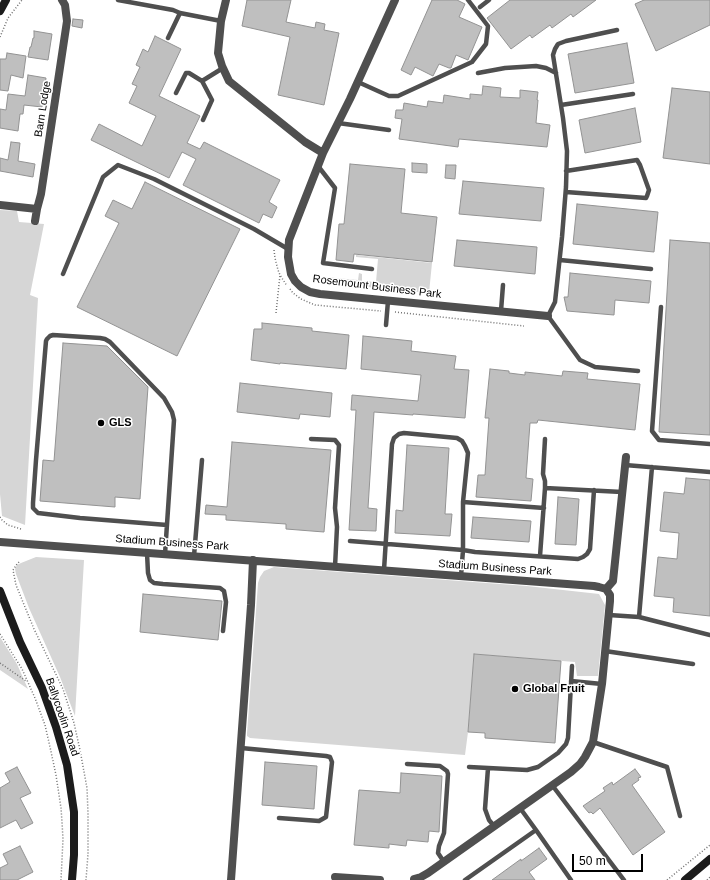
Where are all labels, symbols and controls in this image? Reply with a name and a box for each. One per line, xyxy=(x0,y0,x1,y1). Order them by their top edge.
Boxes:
street label: Barn Lodge xyxy=(32,80,54,138)
street label: Rosemount Business Park xyxy=(312,273,442,301)
place label: GLS xyxy=(109,416,132,430)
marker: GLS xyxy=(96,418,106,428)
street label: Stadium Business Park xyxy=(115,532,229,554)
street label: Stadium Business Park xyxy=(438,557,552,579)
street label: Ballycoolin Road xyxy=(42,676,82,758)
place label: Global Fruit xyxy=(523,682,585,696)
marker: Global Fruit xyxy=(510,684,520,694)
scale bar xyxy=(574,846,645,872)
text: 50 m xyxy=(579,854,606,868)

